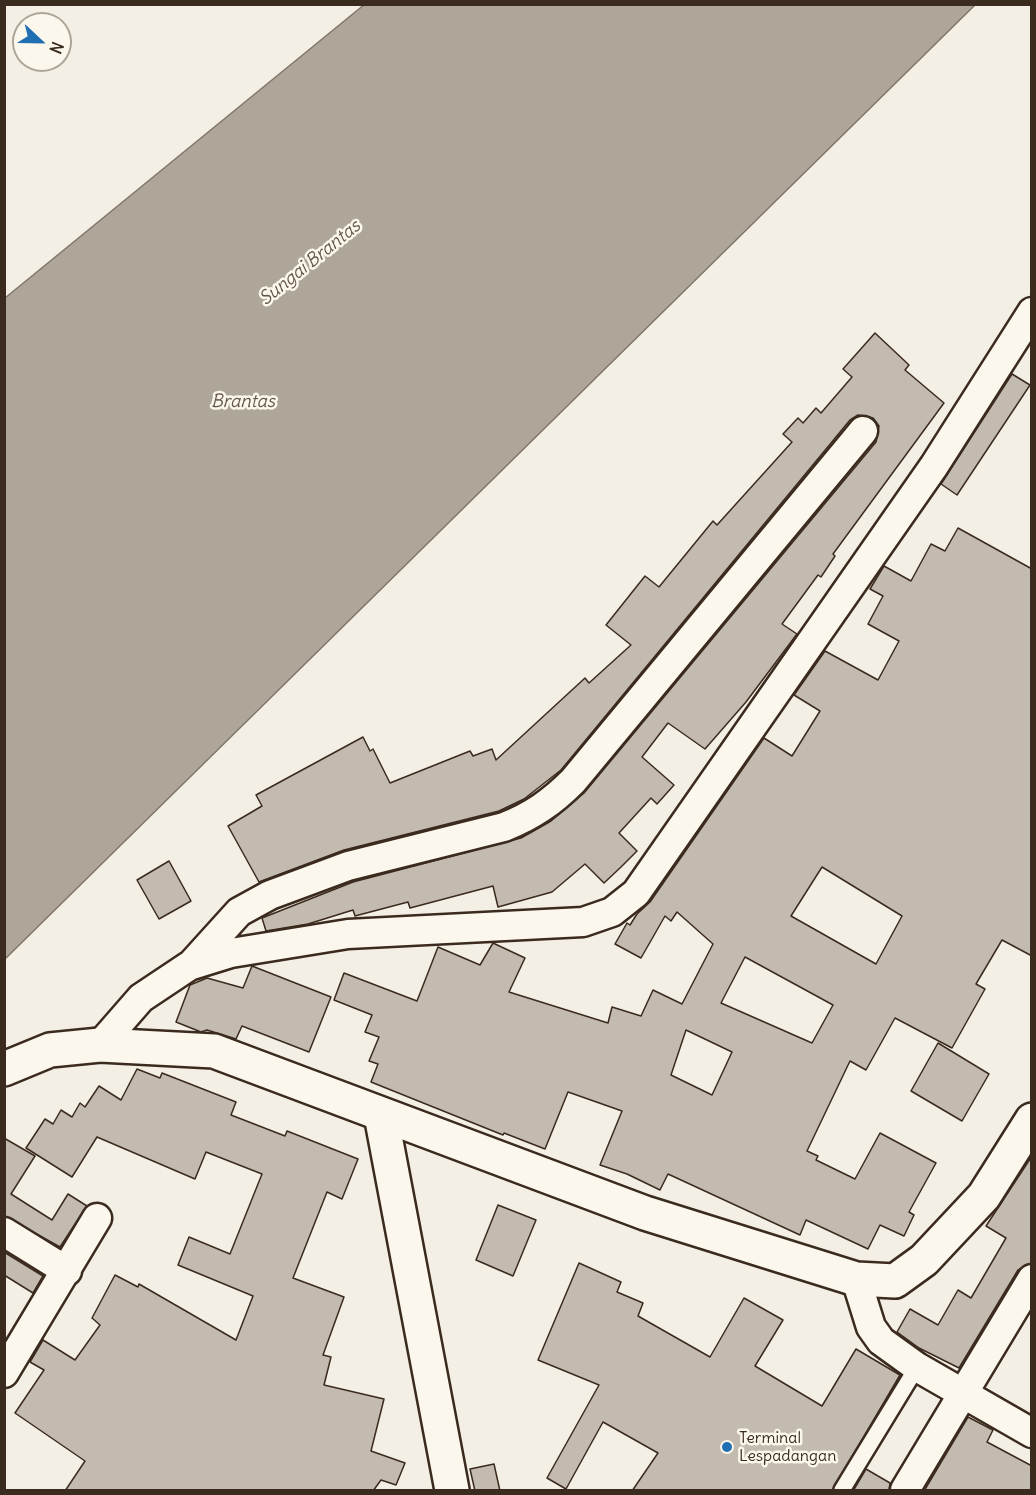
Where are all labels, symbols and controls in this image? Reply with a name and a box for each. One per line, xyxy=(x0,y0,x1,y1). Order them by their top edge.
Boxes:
north arrow xyxy=(12,12,72,72)
text: N xyxy=(45,39,68,57)
water label: Sungai Brantas xyxy=(255,216,365,310)
water label: Brantas xyxy=(211,391,275,413)
place label: Terminal Lespadangan xyxy=(739,1428,836,1466)
marker: Terminal Lespadangan xyxy=(720,1440,734,1454)

